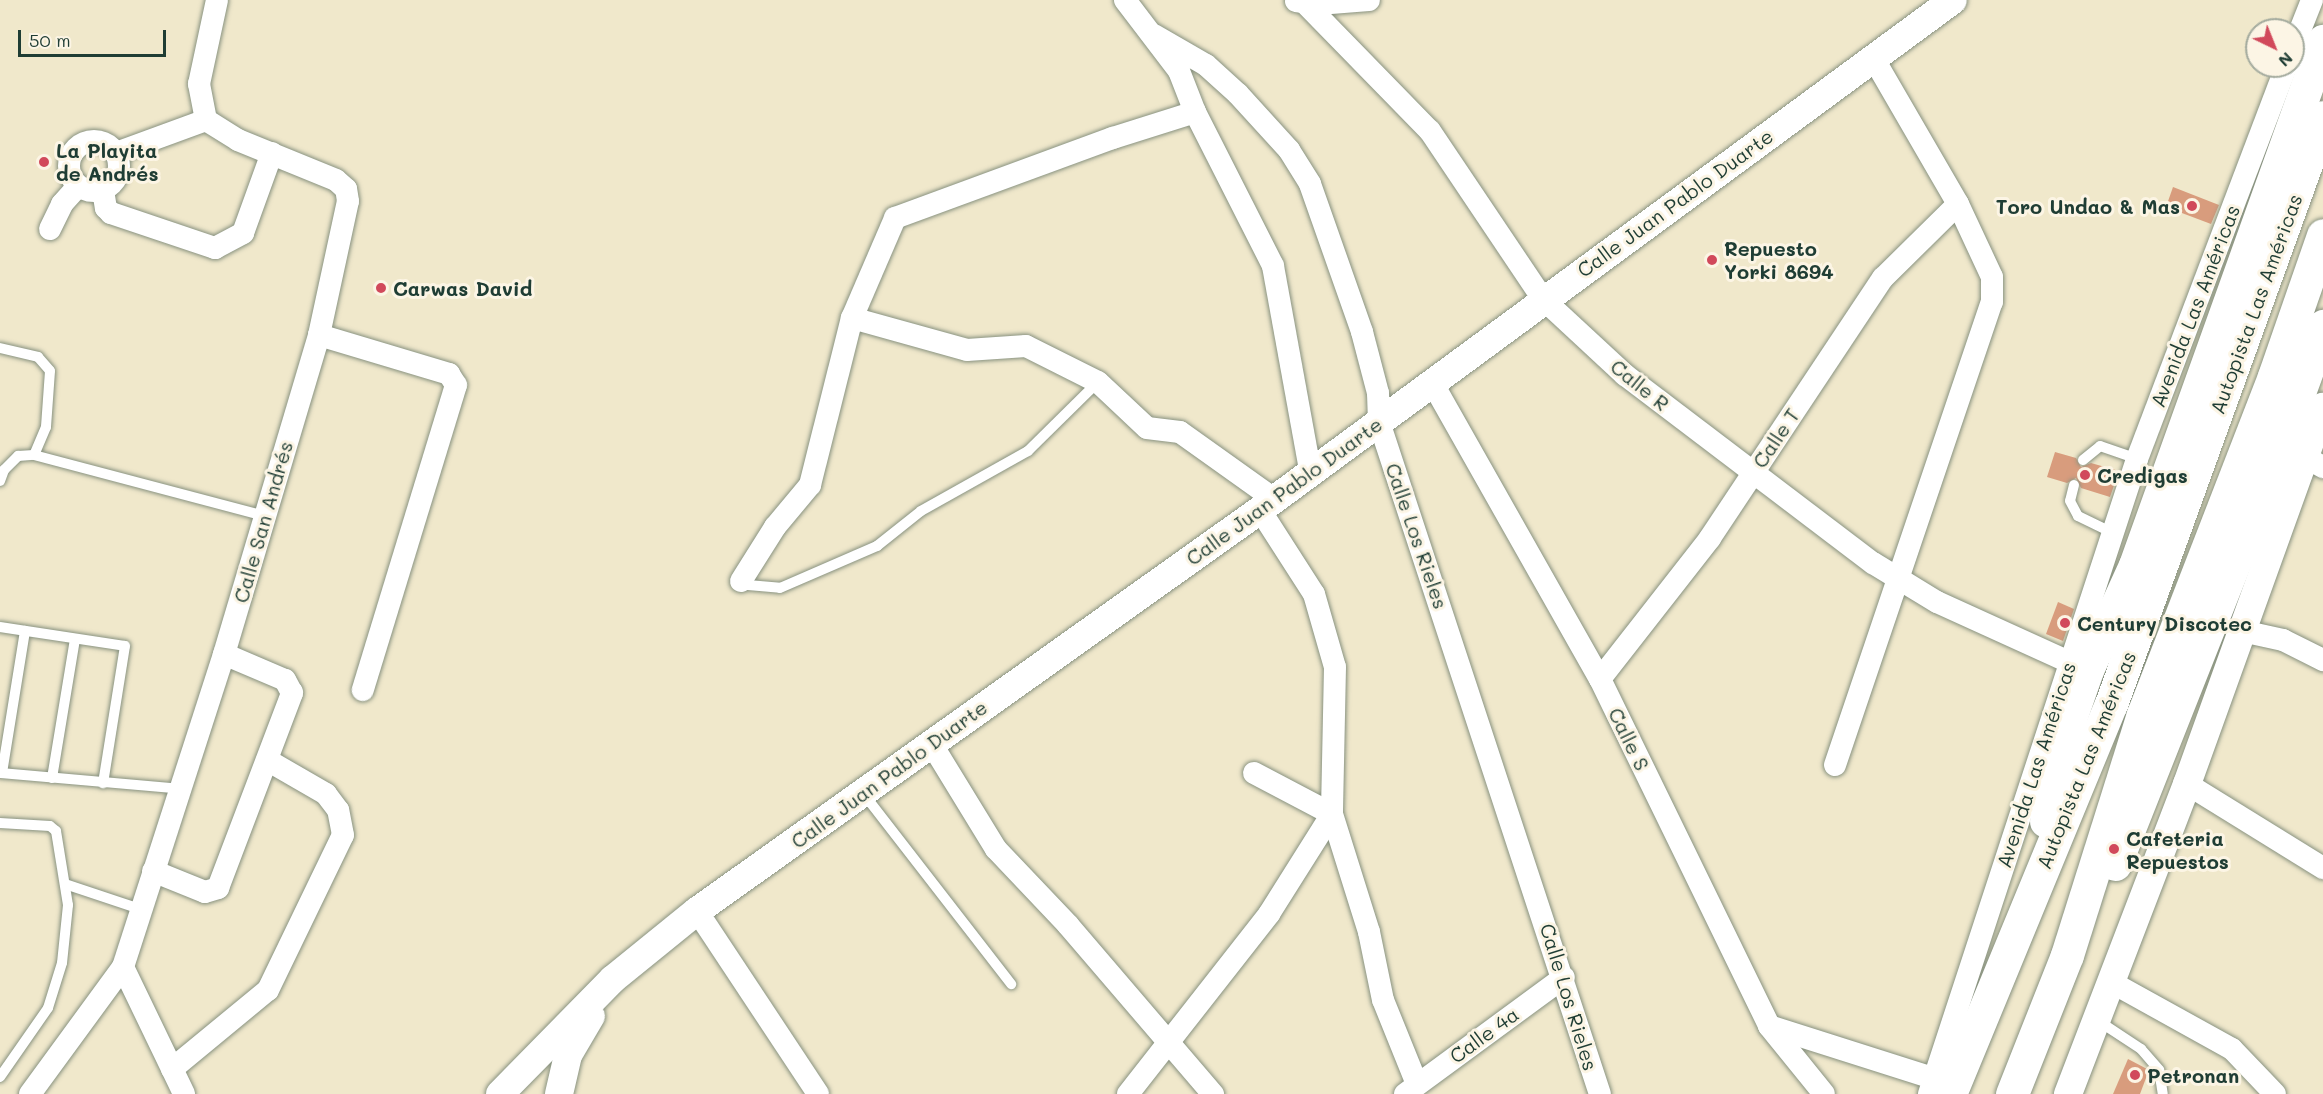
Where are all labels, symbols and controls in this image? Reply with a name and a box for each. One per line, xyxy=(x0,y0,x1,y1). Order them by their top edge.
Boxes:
scale bar xyxy=(21,18,170,56)
north arrow xyxy=(2245,18,2305,78)
text: 50 m xyxy=(29,28,71,52)
text: N xyxy=(2275,48,2298,72)
street label: Calle Juan Pablo Duarte xyxy=(1572,124,1778,282)
place label: La Playita de Andrés xyxy=(56,138,159,185)
marker: La Playita de Andrés xyxy=(37,155,51,169)
street label: Autopista Las Américas xyxy=(2205,191,2307,417)
place label: Toro Undao & Mas xyxy=(1996,194,2180,218)
marker: Toro Undao & Mas xyxy=(2185,199,2199,213)
street label: Avenida Las Américas xyxy=(2145,201,2245,411)
place label: Repuesto Yorki 8694 xyxy=(1724,237,1834,284)
marker: Repuesto Yorki 8694 xyxy=(1705,253,1719,267)
place label: Carwas David xyxy=(393,276,532,300)
marker: Carwas David xyxy=(374,281,388,295)
street label: Calle R xyxy=(1606,354,1674,416)
street label: Calle T xyxy=(1747,404,1805,472)
street label: Calle Juan Pablo Duarte xyxy=(1181,412,1387,570)
street label: Calle San Andrés xyxy=(228,438,298,606)
street label: Calle Los Rieles xyxy=(1381,460,1453,612)
place label: Credigas xyxy=(2097,463,2188,487)
marker: Credigas xyxy=(2078,468,2092,482)
place label: Century Discotec xyxy=(2077,611,2252,635)
marker: Century Discotec xyxy=(2058,616,2072,630)
street label: Autopista Las Américas xyxy=(2031,648,2141,872)
street label: Avenida Las Américas xyxy=(1991,659,2081,871)
street label: Calle Juan Pablo Duarte xyxy=(786,695,992,853)
street label: Calle S xyxy=(1604,704,1654,774)
place label: Cafeteria Repuestos xyxy=(2126,826,2229,873)
marker: Cafeteria Repuestos xyxy=(2107,842,2121,856)
street label: Calle Los Rieles xyxy=(1535,921,1603,1073)
street label: Calle 4a xyxy=(1445,1002,1523,1068)
place label: Petronan xyxy=(2147,1063,2239,1087)
marker: Petronan xyxy=(2128,1068,2142,1082)

